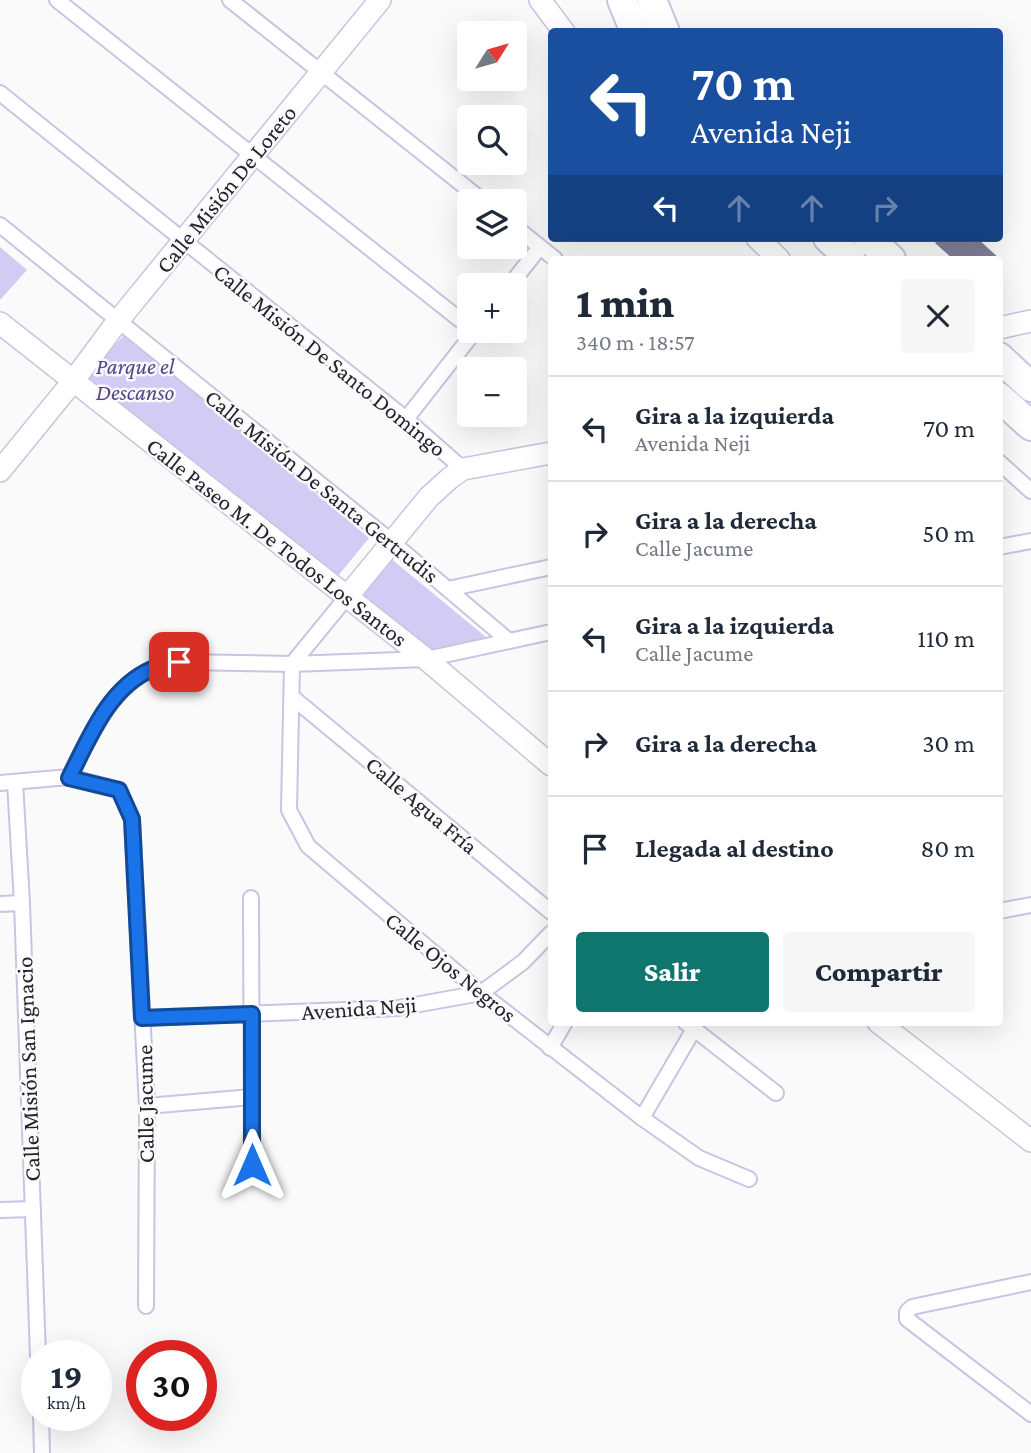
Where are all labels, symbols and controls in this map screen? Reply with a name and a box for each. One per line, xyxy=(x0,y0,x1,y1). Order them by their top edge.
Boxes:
north arrow xyxy=(457,21,527,91)
map controls xyxy=(457,21,527,427)
icon: left xyxy=(576,56,667,147)
text: 70 m xyxy=(691,56,795,111)
street label: Calle Misión De Loreto xyxy=(150,100,302,278)
button: search xyxy=(457,105,527,175)
text: Avenida Neji xyxy=(691,114,851,150)
button: layers xyxy=(457,189,527,259)
icon: left xyxy=(647,189,685,227)
icon: ahead xyxy=(720,189,758,227)
icon: ahead xyxy=(793,189,831,227)
icon: right xyxy=(866,189,904,227)
street label: Calle Misión De Santo Domingo xyxy=(209,258,451,462)
button: + xyxy=(457,273,527,343)
text: 1 min xyxy=(576,279,674,326)
button: close xyxy=(901,279,975,353)
text: 340 m · 18:57 xyxy=(576,329,695,355)
park label: Parque el Descanso xyxy=(96,353,175,405)
button: − xyxy=(457,357,527,427)
street label: Calle Misión De Santa Gertrudis xyxy=(200,384,444,588)
text: Gira a la izquierda xyxy=(635,401,834,430)
icon: left xyxy=(576,410,614,448)
text: 70 m xyxy=(923,414,975,443)
text: Avenida Neji xyxy=(635,430,750,456)
street label: Calle Paseo M. De Todos Los Santos xyxy=(142,432,412,652)
text: Gira a la derecha xyxy=(635,506,817,535)
icon: right xyxy=(576,515,614,553)
text: 50 m xyxy=(922,519,975,548)
text: Calle Jacume xyxy=(635,535,753,561)
text: Gira a la izquierda xyxy=(635,611,834,640)
icon: left xyxy=(576,620,614,658)
text: 110 m xyxy=(917,624,975,653)
pin xyxy=(149,632,209,692)
text: Calle Jacume xyxy=(635,640,753,666)
icon: arrive xyxy=(160,643,198,681)
icon: right xyxy=(576,725,614,763)
text: Gira a la derecha xyxy=(635,729,817,758)
text: 30 m xyxy=(922,729,975,758)
street label: Calle Agua Fría xyxy=(361,751,483,860)
icon: arrive xyxy=(576,830,614,868)
text: Llegada al destino xyxy=(635,834,834,863)
text: 80 m xyxy=(921,834,975,863)
street label: Calle Ojos Negros xyxy=(380,906,522,1028)
button: Salir xyxy=(576,932,769,1012)
button: Compartir xyxy=(783,932,975,1012)
street label: Calle Misión San Ignacio xyxy=(11,956,45,1182)
street label: Avenida Neji xyxy=(301,991,417,1025)
street label: Calle Jacume xyxy=(131,1045,159,1163)
position arrow xyxy=(215,1128,289,1202)
speed limit sign: 30 xyxy=(126,1340,217,1431)
text: 19 xyxy=(50,1357,83,1396)
text: km/h xyxy=(47,1393,86,1413)

